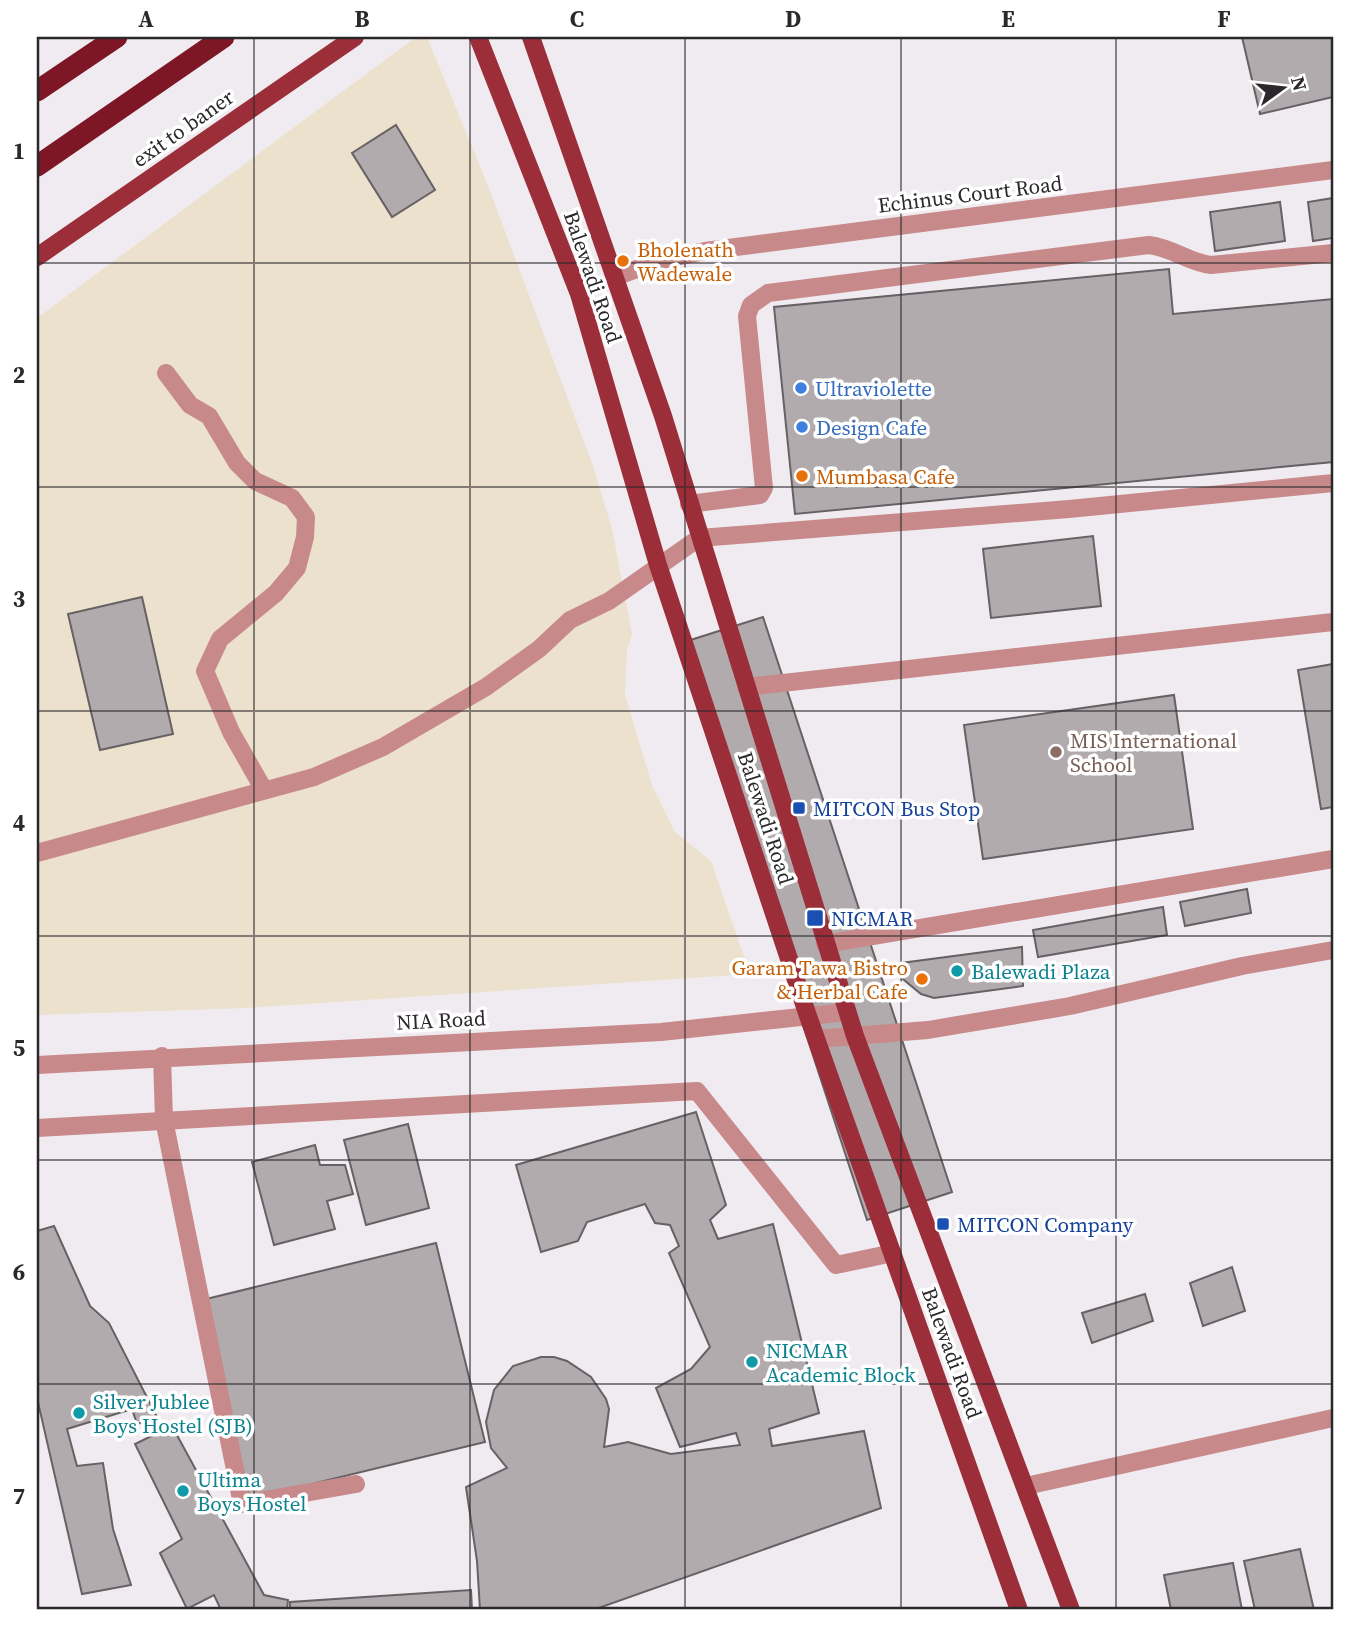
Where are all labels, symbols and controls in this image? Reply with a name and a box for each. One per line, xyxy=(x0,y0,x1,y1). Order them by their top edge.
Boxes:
text: A xyxy=(138,3,154,35)
text: B xyxy=(355,3,370,35)
text: C xyxy=(570,3,584,35)
text: D xyxy=(785,3,801,35)
text: E xyxy=(1001,3,1015,35)
text: F xyxy=(1217,3,1231,35)
north arrow xyxy=(1248,52,1318,122)
text: N xyxy=(1285,74,1314,94)
street label: exit to baner xyxy=(126,82,240,174)
text: 1 xyxy=(13,135,25,167)
street label: Echinus Court Road xyxy=(876,168,1064,220)
street label: Balewadi Road xyxy=(557,207,629,347)
place label: Bholenath Wadewale xyxy=(637,235,734,288)
marker: Bholenath Wadewale xyxy=(615,253,631,269)
text: 2 xyxy=(13,359,25,391)
place label: Ultraviolette xyxy=(815,374,932,403)
marker: Ultraviolette xyxy=(793,380,809,396)
place label: Design Cafe xyxy=(816,413,927,442)
marker: Design Cafe xyxy=(794,419,810,435)
place label: Mumbasa Cafe xyxy=(816,462,955,491)
marker: Mumbasa Cafe xyxy=(794,468,810,484)
text: 3 xyxy=(13,583,25,615)
place label: MIS International School xyxy=(1070,726,1237,779)
marker: MIS International School xyxy=(1048,744,1064,760)
street label: Balewadi Road xyxy=(731,748,801,888)
place label: MITCON Bus Stop xyxy=(813,794,980,823)
marker: MITCON Bus Stop xyxy=(791,800,807,816)
text: 4 xyxy=(13,807,25,839)
place label: NICMAR xyxy=(831,904,913,933)
marker: NICMAR xyxy=(805,908,825,928)
place label: Garam Tawa Bistro & Herbal Cafe xyxy=(731,953,908,1006)
place label: Balewadi Plaza xyxy=(971,957,1111,986)
marker: Balewadi Plaza xyxy=(949,963,965,979)
marker: Garam Tawa Bistro & Herbal Cafe xyxy=(914,971,930,987)
street label: NIA Road xyxy=(396,1003,487,1037)
text: 5 xyxy=(13,1032,25,1064)
place label: MITCON Company xyxy=(957,1210,1134,1239)
marker: MITCON Company xyxy=(935,1216,951,1232)
text: 6 xyxy=(13,1256,25,1288)
street label: Balewadi Road xyxy=(915,1283,989,1423)
place label: NICMAR Academic Block xyxy=(766,1336,916,1389)
marker: NICMAR Academic Block xyxy=(744,1354,760,1370)
place label: Silver Jublee Boys Hostel (SJB) xyxy=(93,1387,253,1440)
marker: Silver Jublee Boys Hostel (SJB) xyxy=(71,1405,87,1421)
place label: Ultima Boys Hostel xyxy=(197,1465,306,1518)
text: 7 xyxy=(13,1480,25,1512)
marker: Ultima Boys Hostel xyxy=(175,1483,191,1499)

